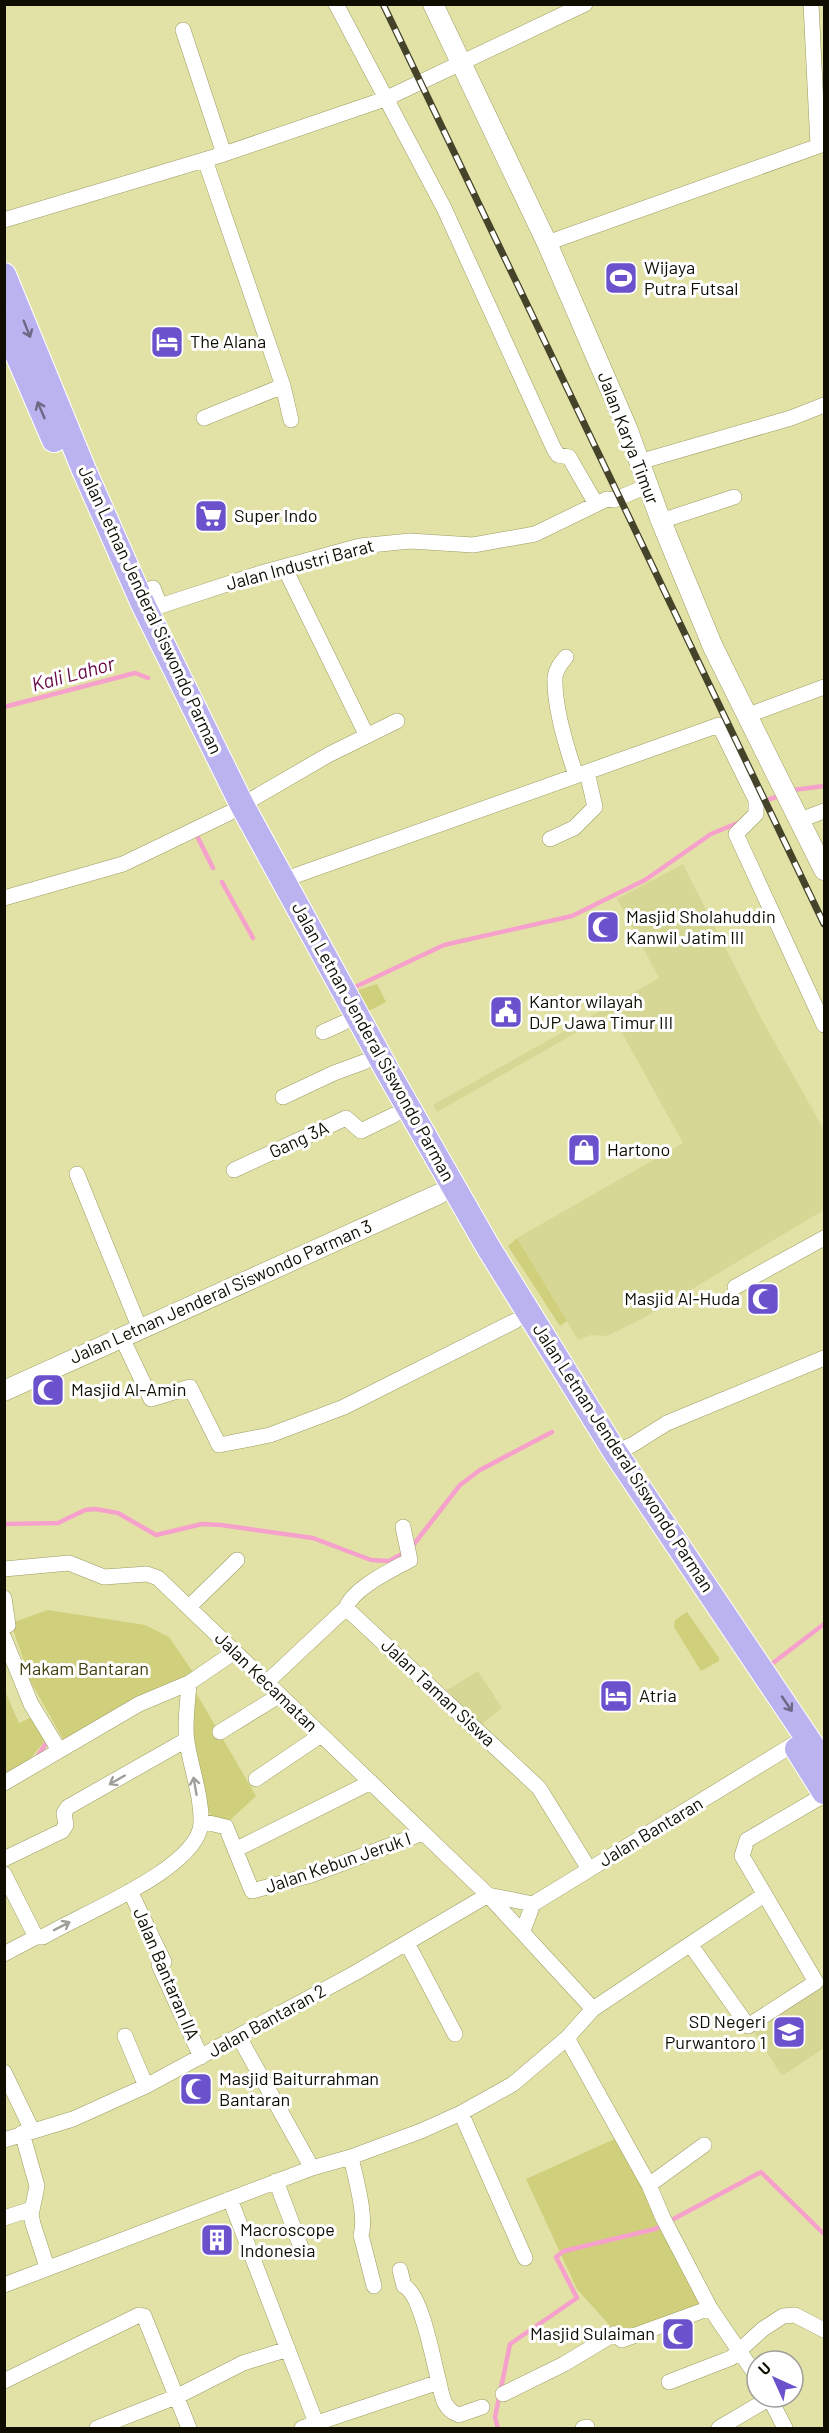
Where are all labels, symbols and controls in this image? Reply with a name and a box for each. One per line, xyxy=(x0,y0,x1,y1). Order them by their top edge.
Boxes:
place label: Wijaya Putra Futsal xyxy=(644,256,738,299)
sports icon: Wijaya Putra Futsal xyxy=(603,260,639,296)
one-way arrow xyxy=(22,319,33,338)
hotel icon: The Alana xyxy=(149,324,185,360)
place label: The Alana xyxy=(190,330,266,352)
street label: Jalan Karya Timur xyxy=(594,368,664,507)
one-way arrow xyxy=(35,401,46,420)
street label: Jalan Letnan Jenderal Siswondo Parman xyxy=(74,462,228,757)
supermarket icon: Super Indo xyxy=(193,498,229,534)
place label: Super Indo xyxy=(234,504,318,526)
street label: Jalan Industri Barat xyxy=(223,534,376,594)
water label: Kali Lahor xyxy=(29,650,118,696)
street label: Jalan Letnan Jenderal Siswondo Parman xyxy=(288,898,460,1185)
place label: Masjid Sholahuddin Kanwil Jatim III xyxy=(626,905,776,948)
mosque icon: Masjid Sholahuddin Kanwil Jatim III xyxy=(585,909,621,945)
place label: Kantor wilayah DJP Jawa Timur III xyxy=(529,990,673,1033)
public building icon: Kantor wilayah DJP Jawa Timur III xyxy=(488,994,524,1030)
street label: Gang 3A xyxy=(265,1116,332,1162)
shop icon: Hartono xyxy=(566,1132,602,1168)
place label: Hartono xyxy=(607,1138,670,1160)
street label: Jalan Letnan Jenderal Siswondo Parman 3 xyxy=(66,1214,375,1368)
mosque icon: Masjid Al-Huda xyxy=(745,1281,781,1317)
place label: Masjid Al-Huda xyxy=(624,1287,740,1309)
street label: Jalan Letnan Jenderal Siswondo Parman xyxy=(529,1319,719,1596)
mosque icon: Masjid Al-Amin xyxy=(30,1372,66,1408)
place label: Masjid Al-Amin xyxy=(71,1378,186,1400)
street label: Jalan Kecamatan xyxy=(211,1627,323,1736)
street label: Jalan Taman Siswa xyxy=(377,1634,500,1751)
park label: Makam Bantaran xyxy=(19,1657,149,1679)
hotel icon: Atria xyxy=(598,1678,634,1714)
place label: Atria xyxy=(639,1684,677,1706)
one-way arrow xyxy=(781,1695,793,1712)
one-way arrow xyxy=(109,1774,126,1786)
one-way arrow xyxy=(189,1776,200,1796)
street label: Jalan Bantaran xyxy=(594,1791,706,1871)
street label: Jalan Kebun Jeruk I xyxy=(262,1827,413,1897)
street label: Jalan Bantaran IIA xyxy=(129,1904,205,2043)
one-way arrow xyxy=(53,1920,71,1931)
street label: Jalan Bantaran 2 xyxy=(204,1979,329,2061)
place label: SD Negeri Purwantoro 1 xyxy=(665,2010,766,2053)
school or university icon: SD Negeri Purwantoro 1 xyxy=(771,2014,807,2050)
place label: Masjid Baiturrahman Bantaran xyxy=(219,2067,379,2110)
mosque icon: Masjid Baiturrahman Bantaran xyxy=(178,2071,214,2107)
place label: Macroscope Indonesia xyxy=(240,2218,335,2261)
building icon: Macroscope Indonesia xyxy=(199,2222,235,2258)
mosque icon: Masjid Sulaiman xyxy=(660,2316,696,2352)
place label: Masjid Sulaiman xyxy=(530,2322,655,2344)
north arrow xyxy=(745,2349,805,2409)
text: U xyxy=(754,2358,774,2378)

